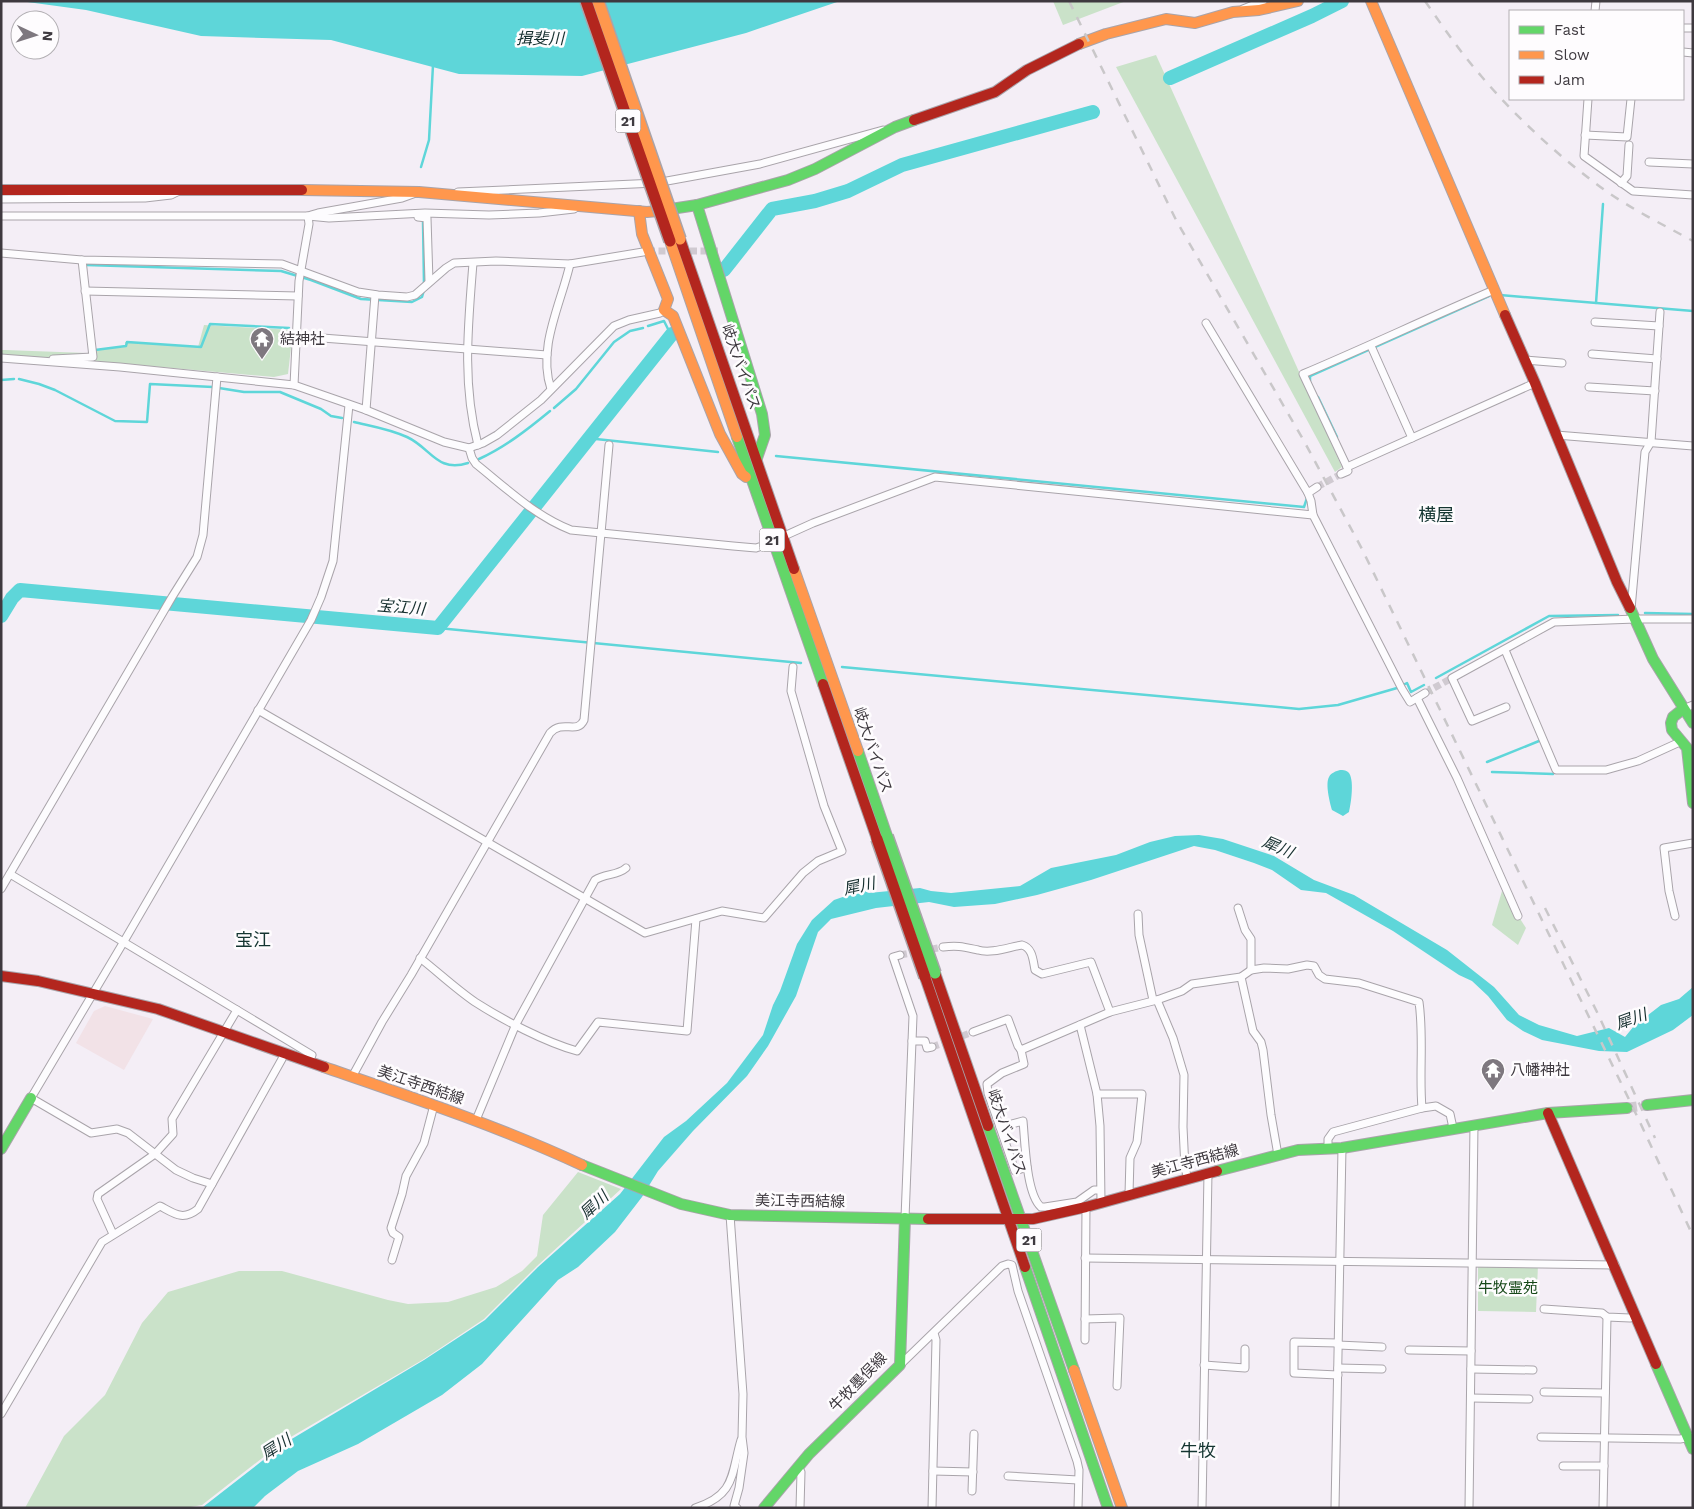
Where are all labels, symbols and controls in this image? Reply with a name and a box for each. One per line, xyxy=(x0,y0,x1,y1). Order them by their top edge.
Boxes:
north arrow xyxy=(10,10,60,60)
legend xyxy=(1509,10,1684,100)
text: Fast xyxy=(1554,21,1586,39)
water label: 揖斐川 xyxy=(516,29,566,48)
text: N xyxy=(40,30,56,42)
text: Slow xyxy=(1554,46,1590,64)
text: Jam xyxy=(1554,71,1585,89)
road number: 21 xyxy=(616,110,640,132)
street label: 岐大バイパス xyxy=(718,322,764,412)
temple icon: 結神社 xyxy=(249,326,275,360)
place label: 結神社 xyxy=(280,330,325,348)
district label: 横屋 xyxy=(1418,504,1454,525)
road number: 21 xyxy=(760,528,784,552)
water label: 宝江川 xyxy=(376,595,428,619)
street label: 岐大バイパス xyxy=(850,705,896,795)
water label: 犀川 xyxy=(1260,832,1298,863)
water label: 犀川 xyxy=(841,873,879,899)
district label: 宝江 xyxy=(235,929,271,950)
water label: 犀川 xyxy=(1613,1004,1651,1033)
temple icon: 八幡神社 xyxy=(1480,1057,1506,1091)
place label: 八幡神社 xyxy=(1510,1061,1570,1079)
street label: 美江寺西結線 xyxy=(376,1062,466,1108)
street label: 岐大バイパス xyxy=(984,1087,1030,1177)
street label: 美江寺西結線 xyxy=(1149,1141,1241,1181)
water label: 犀川 xyxy=(576,1186,614,1223)
street label: 美江寺西結線 xyxy=(755,1191,845,1211)
road number: 21 xyxy=(1016,1228,1042,1252)
park label: 牛牧霊苑 xyxy=(1478,1279,1538,1297)
street label: 牛牧墨俣線 xyxy=(825,1349,891,1415)
water label: 犀川 xyxy=(257,1429,296,1464)
district label: 牛牧 xyxy=(1180,1440,1216,1461)

